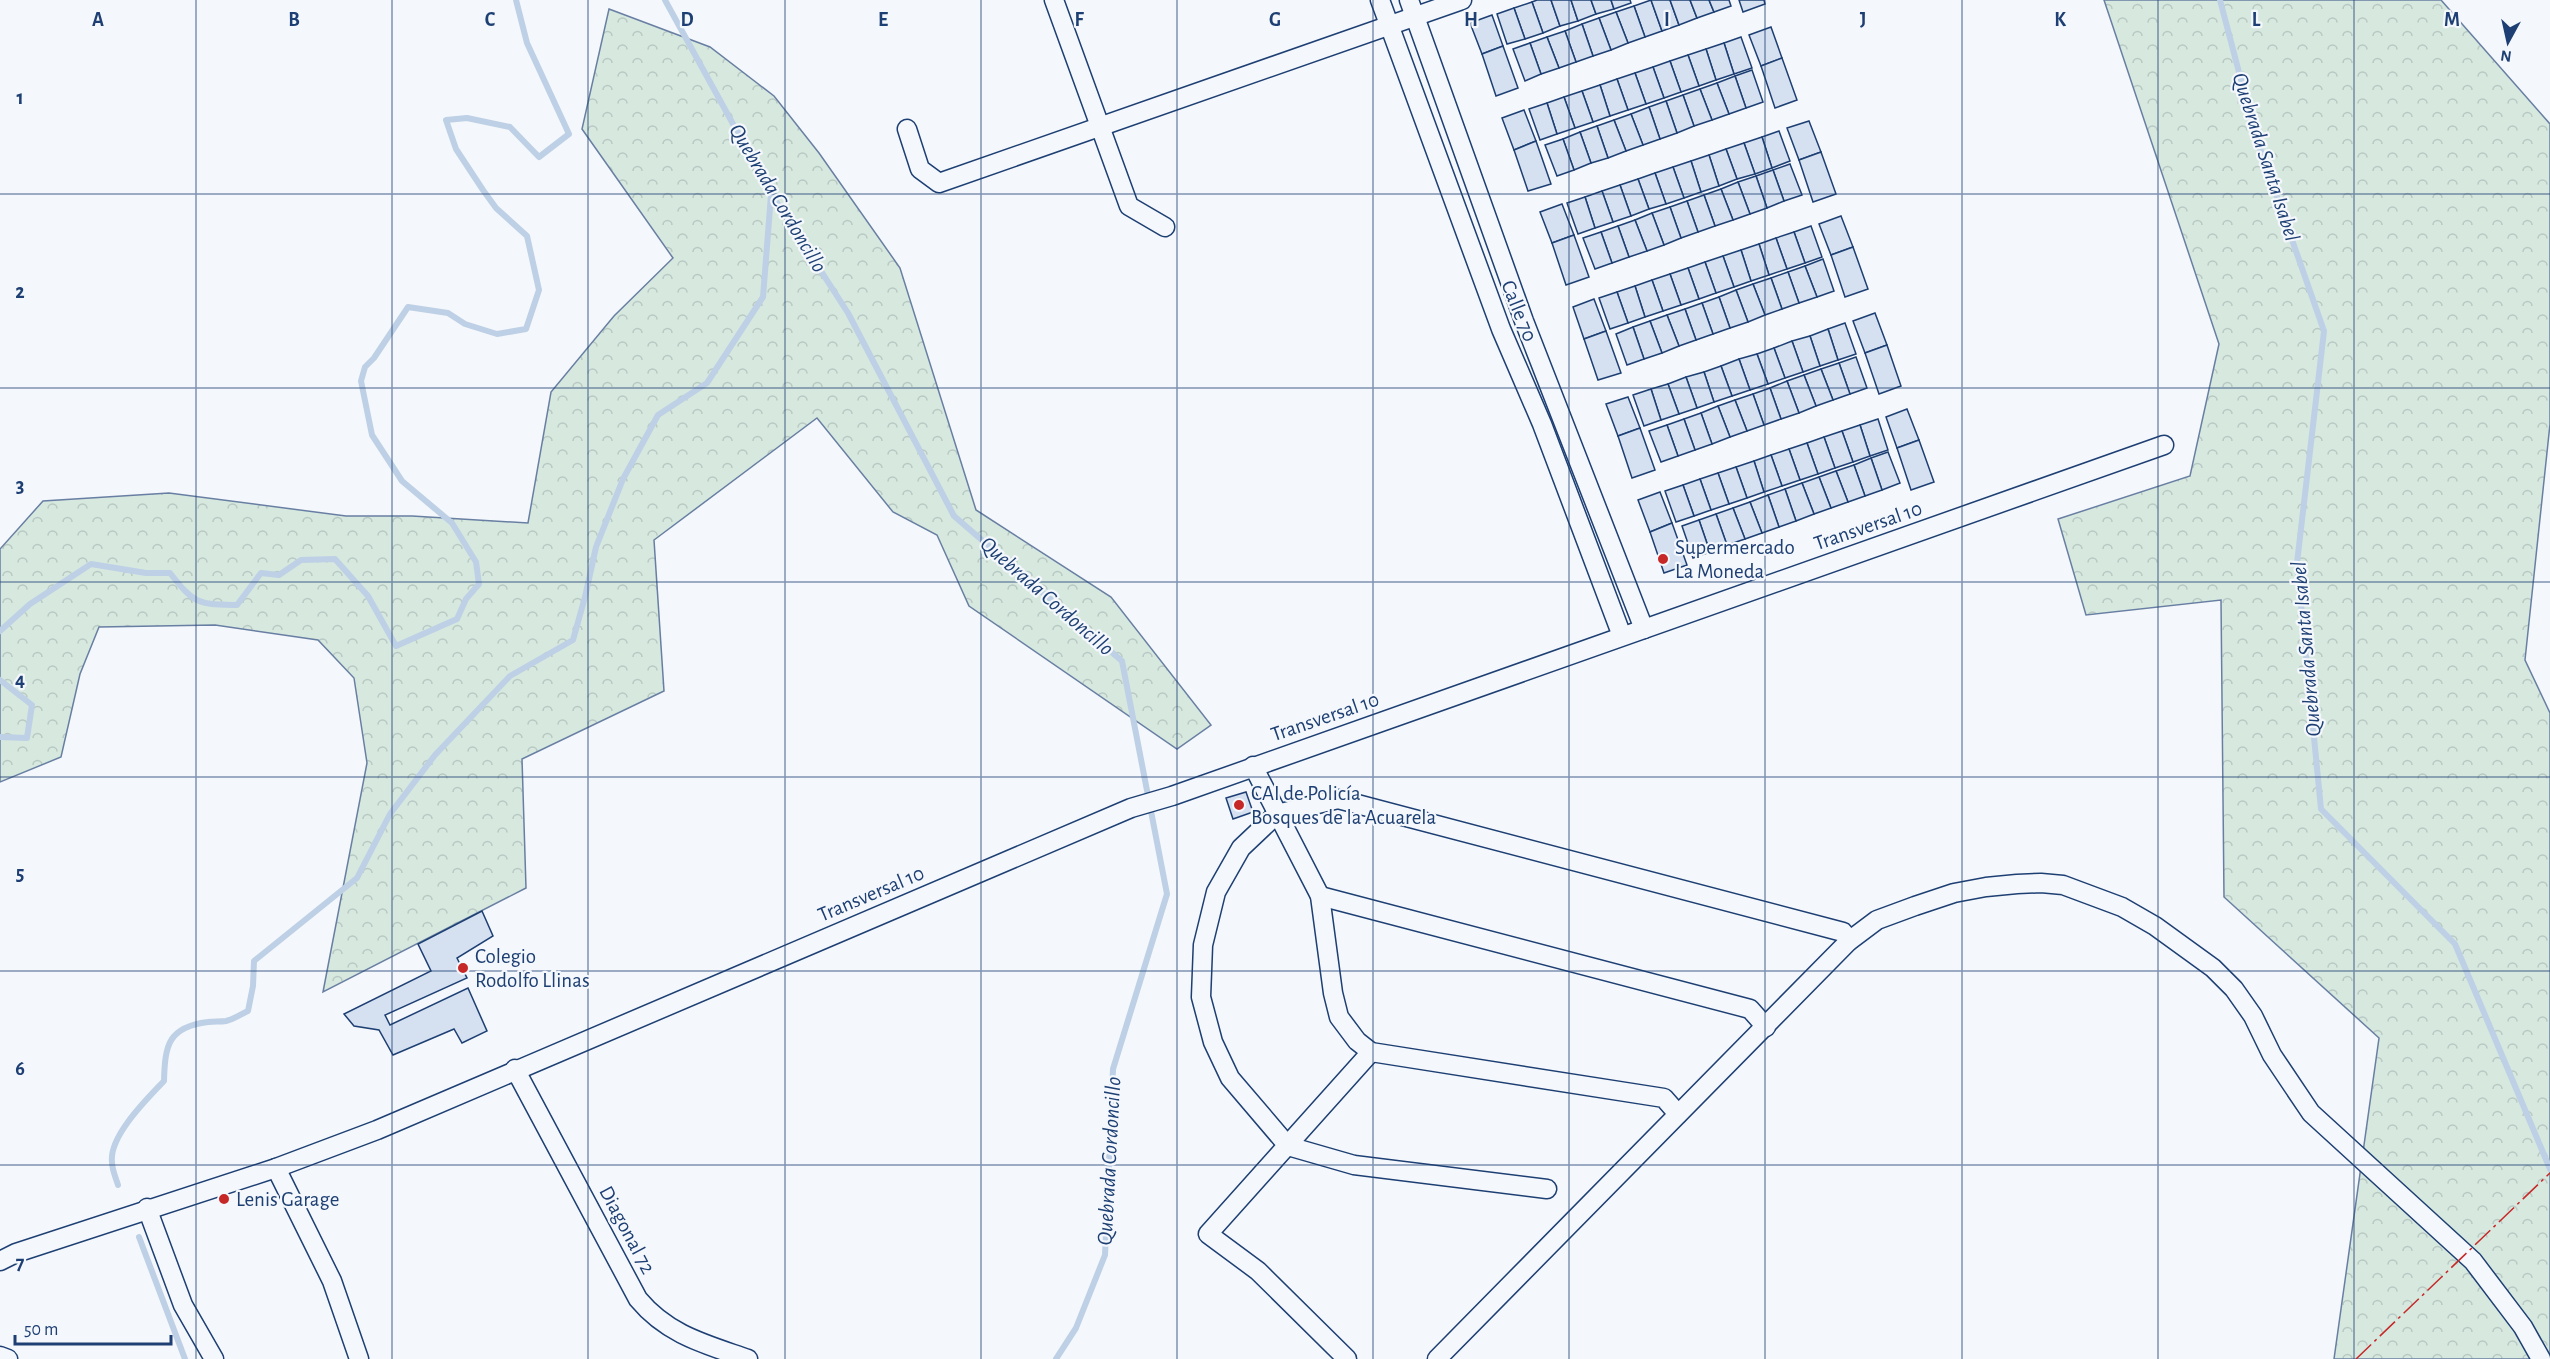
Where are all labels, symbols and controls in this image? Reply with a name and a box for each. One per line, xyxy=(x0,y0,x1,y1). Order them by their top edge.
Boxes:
text: A xyxy=(92,10,104,30)
text: B xyxy=(288,10,300,30)
text: C xyxy=(485,10,496,30)
text: D xyxy=(680,10,694,30)
text: E xyxy=(878,10,888,30)
text: F xyxy=(1074,10,1084,30)
text: G xyxy=(1269,10,1281,30)
text: H xyxy=(1464,10,1478,30)
text: I xyxy=(1664,10,1670,30)
text: J xyxy=(1860,10,1866,30)
text: K xyxy=(2054,10,2066,30)
text: L xyxy=(2252,10,2261,30)
text: M xyxy=(2444,10,2460,30)
north arrow xyxy=(2478,12,2538,72)
text: N xyxy=(2499,47,2513,65)
water label: Quebrada Santa Isabel xyxy=(2228,70,2304,244)
text: 1 xyxy=(16,88,24,108)
water label: Quebrada Cordoncillo xyxy=(725,120,831,276)
street label: Calle 70 xyxy=(1497,277,1541,345)
text: 2 xyxy=(15,282,25,302)
text: 3 xyxy=(16,476,24,496)
street label: Transversal 10 xyxy=(1811,498,1925,554)
water label: Quebrada Cordoncillo xyxy=(976,532,1118,660)
place label: Supermercado La Moneda xyxy=(1675,537,1795,582)
marker: Supermercado La Moneda xyxy=(1656,552,1670,566)
water label: Quebrada Santa Isabel xyxy=(2287,561,2325,737)
text: 4 xyxy=(15,670,25,690)
street label: Transversal 10 xyxy=(1268,689,1382,745)
place label: CAI de Policía Bosques de la Acuarela xyxy=(1251,783,1437,828)
marker: CAI de Policía Bosques de la Acuarela xyxy=(1232,798,1246,812)
street label: Transversal 10 xyxy=(815,862,927,926)
text: 5 xyxy=(16,864,24,884)
place label: Colegio Rodolfo Llinas xyxy=(475,946,590,991)
marker: Colegio Rodolfo Llinas xyxy=(456,961,470,975)
text: 6 xyxy=(15,1059,25,1079)
water label: Quebrada Cordoncillo xyxy=(1094,1076,1124,1246)
street label: Diagonal 72 xyxy=(595,1183,659,1277)
place label: Lenis Garage xyxy=(236,1189,339,1210)
marker: Lenis Garage xyxy=(217,1192,231,1206)
text: 7 xyxy=(16,1253,25,1273)
scale bar xyxy=(15,1308,171,1346)
text: 50 m xyxy=(24,1321,58,1339)

